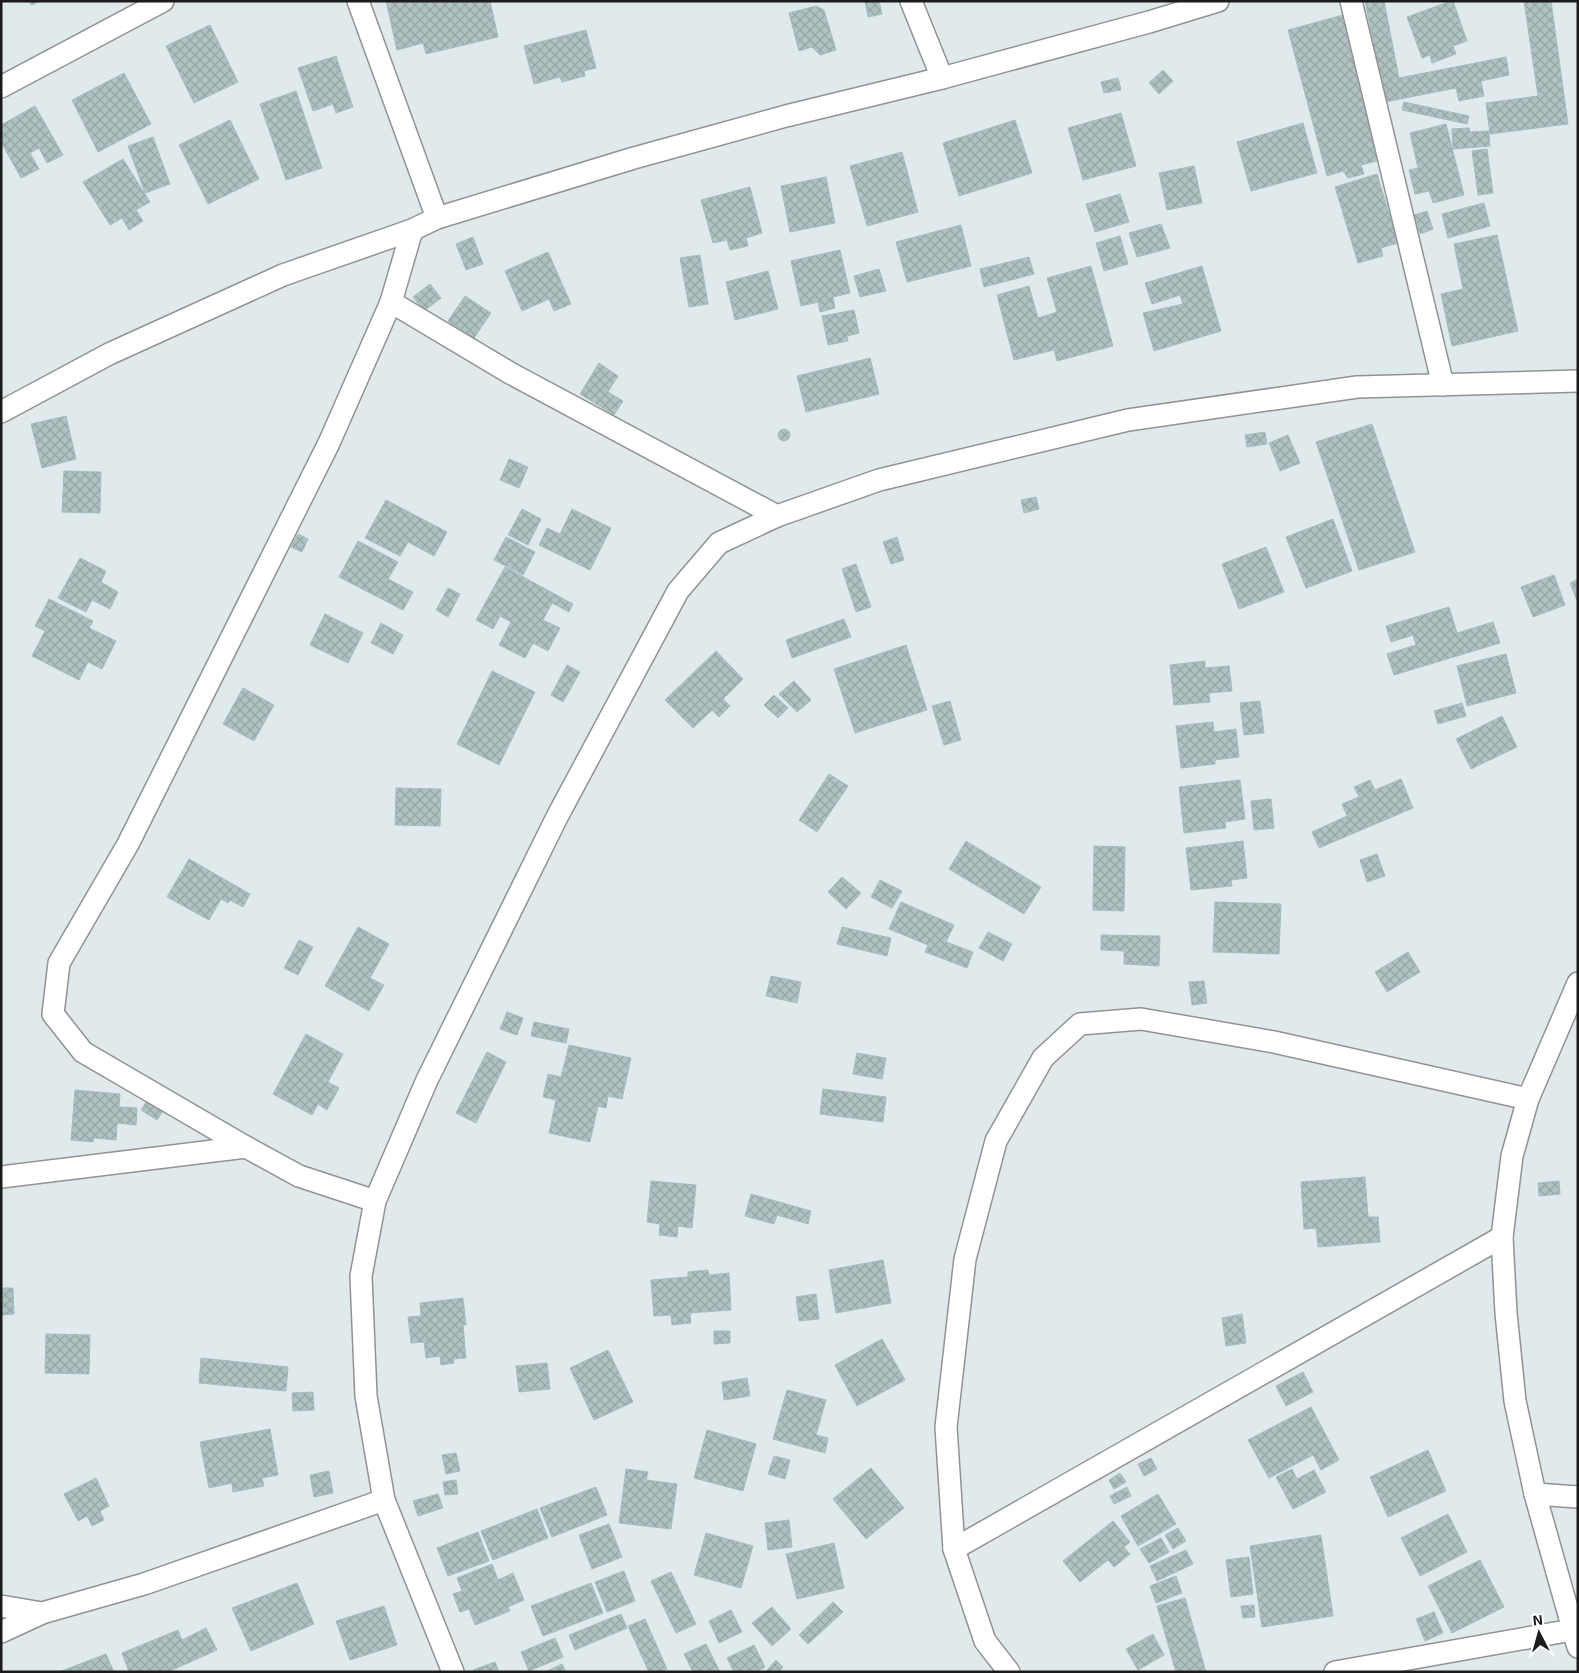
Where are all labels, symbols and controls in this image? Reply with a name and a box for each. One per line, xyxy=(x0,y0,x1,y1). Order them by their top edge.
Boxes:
north arrow xyxy=(1514,1608,1564,1658)
text: N xyxy=(1532,1611,1544,1629)

